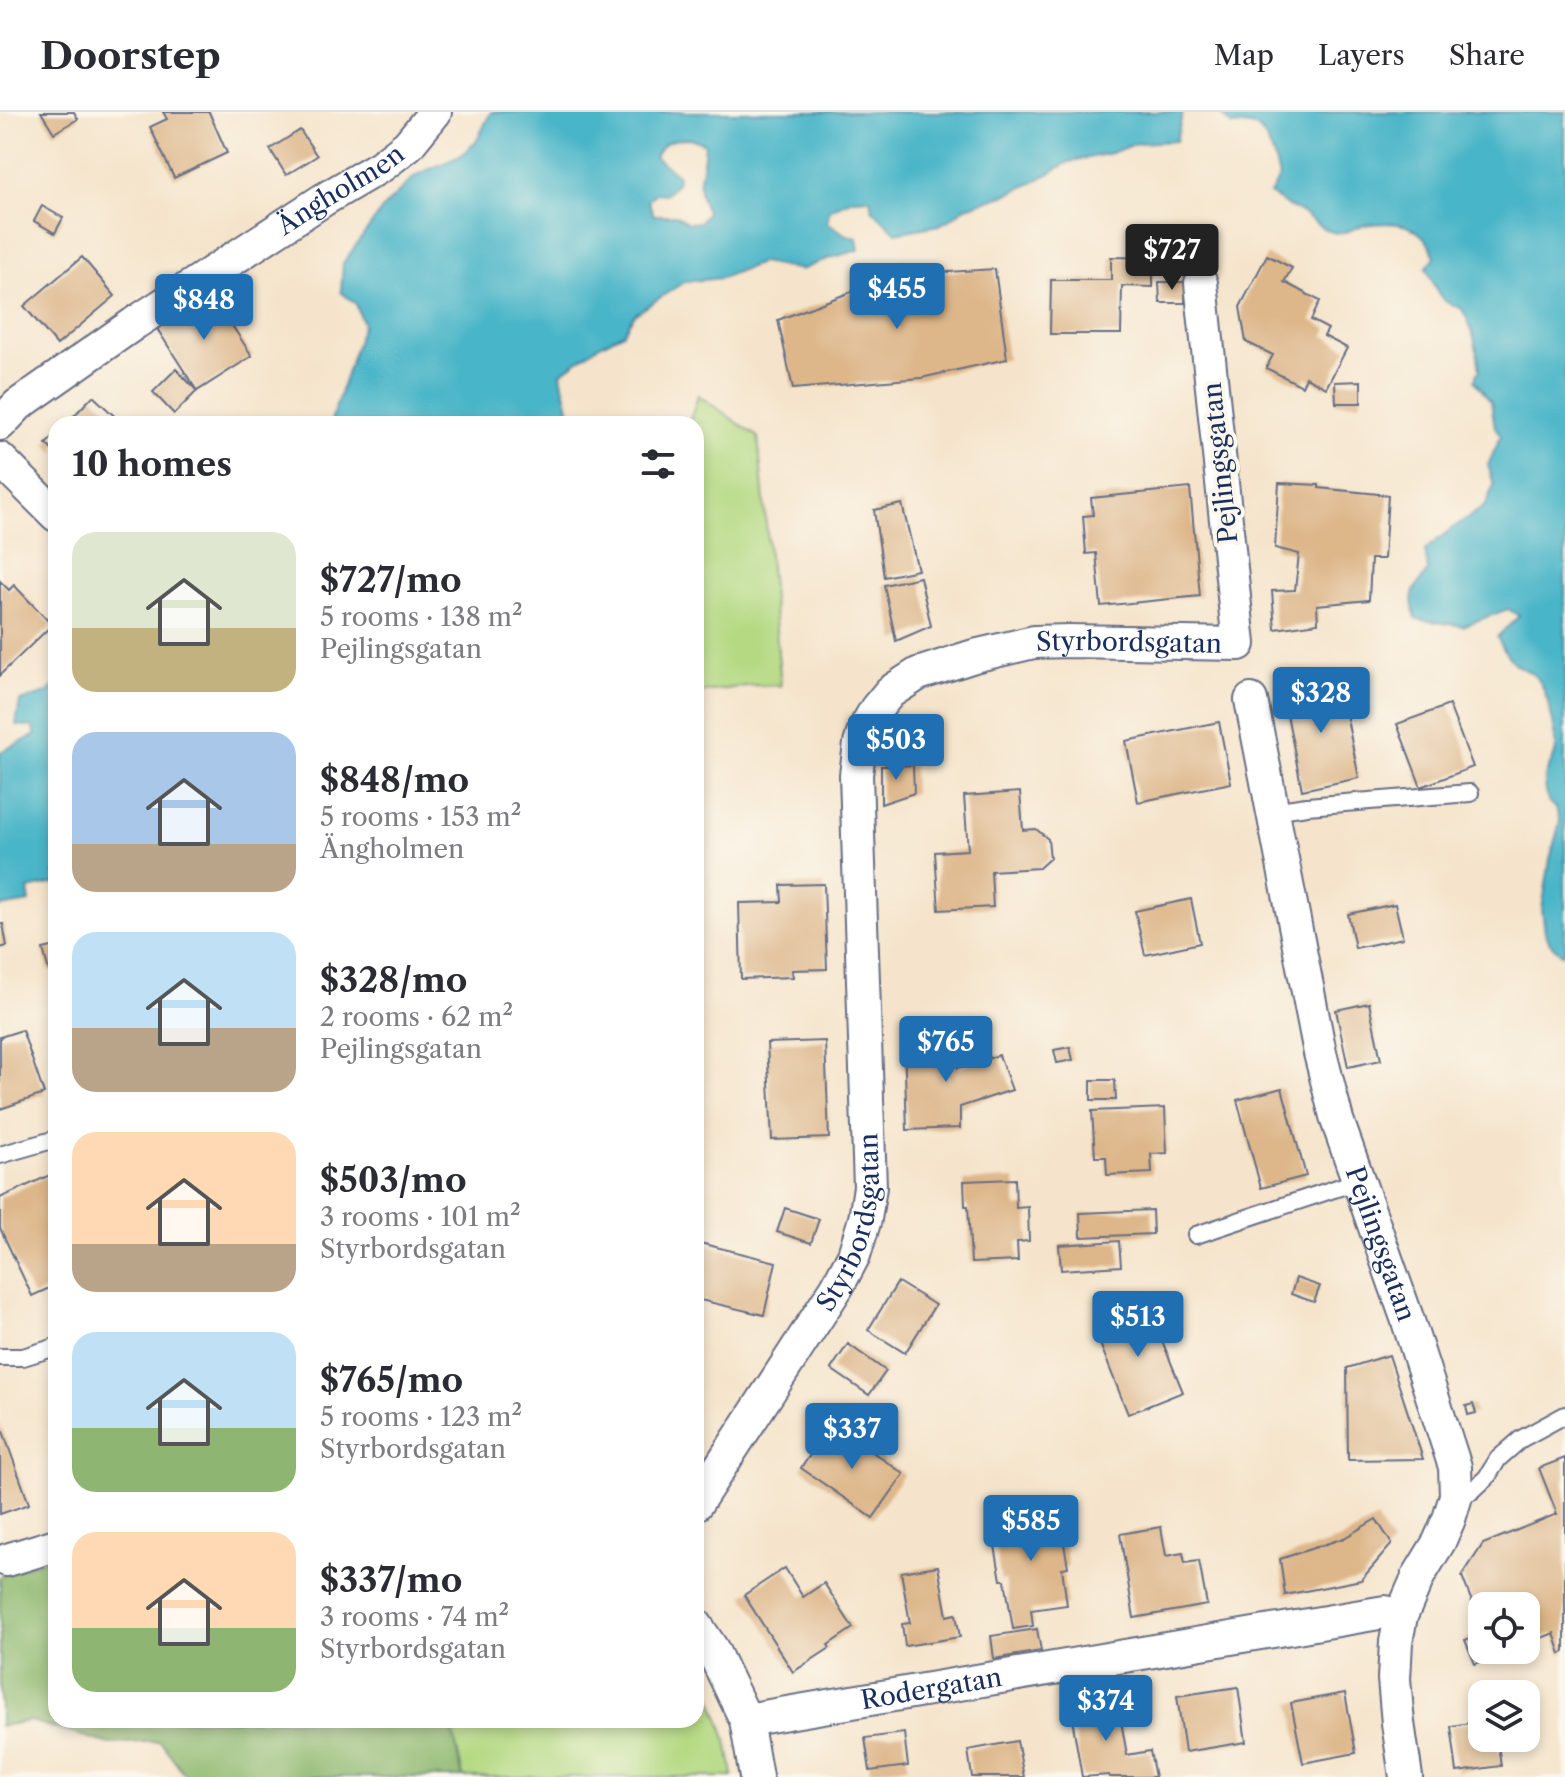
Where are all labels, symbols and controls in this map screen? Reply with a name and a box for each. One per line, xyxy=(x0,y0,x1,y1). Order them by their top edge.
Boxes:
text: Doorstep xyxy=(40,32,221,79)
text: Map xyxy=(1214,38,1274,72)
text: Layers xyxy=(1318,38,1405,72)
text: Share xyxy=(1449,38,1525,72)
street label: Ängholmen xyxy=(270,138,411,242)
pin: $727 xyxy=(1125,224,1219,292)
text: $727 xyxy=(1143,234,1201,266)
pin: $455 xyxy=(850,263,944,331)
text: $455 xyxy=(868,273,926,305)
pin: $848 xyxy=(157,274,251,342)
text: $848 xyxy=(173,284,235,316)
street label: Pejlingsgatan xyxy=(1196,381,1244,545)
icon: filters xyxy=(636,442,680,486)
text: 10 homes xyxy=(72,443,232,485)
text: $727/mo xyxy=(320,559,462,601)
icon: home xyxy=(136,564,232,660)
text: 5 rooms · 138 m² xyxy=(320,601,523,633)
street label: Styrbordsgatan xyxy=(1035,625,1222,660)
text: Pejlingsgatan xyxy=(320,633,482,665)
pin: $328 xyxy=(1274,667,1368,735)
text: $328 xyxy=(1291,677,1351,709)
pin: $503 xyxy=(849,714,943,782)
text: $503 xyxy=(866,724,926,756)
text: $848/mo xyxy=(320,759,469,801)
icon: home xyxy=(136,764,232,860)
text: 5 rooms · 153 m² xyxy=(320,801,521,833)
text: Ängholmen xyxy=(320,833,464,865)
text: $328/mo xyxy=(320,959,467,1001)
icon: home xyxy=(136,964,232,1060)
text: 2 rooms · 62 m² xyxy=(320,1001,513,1033)
pin: $765 xyxy=(899,1016,993,1084)
text: $765 xyxy=(917,1026,975,1058)
text: Pejlingsgatan xyxy=(320,1033,482,1065)
street label: Styrbordsgatan xyxy=(809,1132,886,1317)
text: $503/mo xyxy=(320,1159,467,1201)
street label: Pejlingsgatan xyxy=(1339,1162,1423,1325)
icon: home xyxy=(136,1164,232,1260)
text: 3 rooms · 101 m² xyxy=(320,1201,521,1233)
text: Styrbordsgatan xyxy=(320,1233,506,1265)
pin: $513 xyxy=(1091,1291,1185,1359)
text: $513 xyxy=(1110,1301,1166,1333)
text: $765/mo xyxy=(320,1359,463,1401)
icon: home xyxy=(136,1364,232,1460)
text: 5 rooms · 123 m² xyxy=(320,1401,522,1433)
pin: $337 xyxy=(805,1403,899,1471)
text: $337 xyxy=(823,1413,881,1445)
text: Styrbordsgatan xyxy=(320,1433,506,1465)
pin: $585 xyxy=(984,1495,1078,1563)
text: $585 xyxy=(1001,1505,1061,1537)
text: $337/mo xyxy=(320,1559,462,1601)
icon: home xyxy=(136,1564,232,1660)
map controls xyxy=(1468,1592,1540,1752)
button: locate xyxy=(1468,1592,1540,1664)
text: 3 rooms · 74 m² xyxy=(320,1601,509,1633)
text: Styrbordsgatan xyxy=(320,1633,506,1665)
street label: Rodergatan xyxy=(858,1661,1004,1716)
pin: $374 xyxy=(1059,1675,1153,1743)
button: layers xyxy=(1468,1680,1540,1752)
text: $374 xyxy=(1077,1685,1135,1717)

